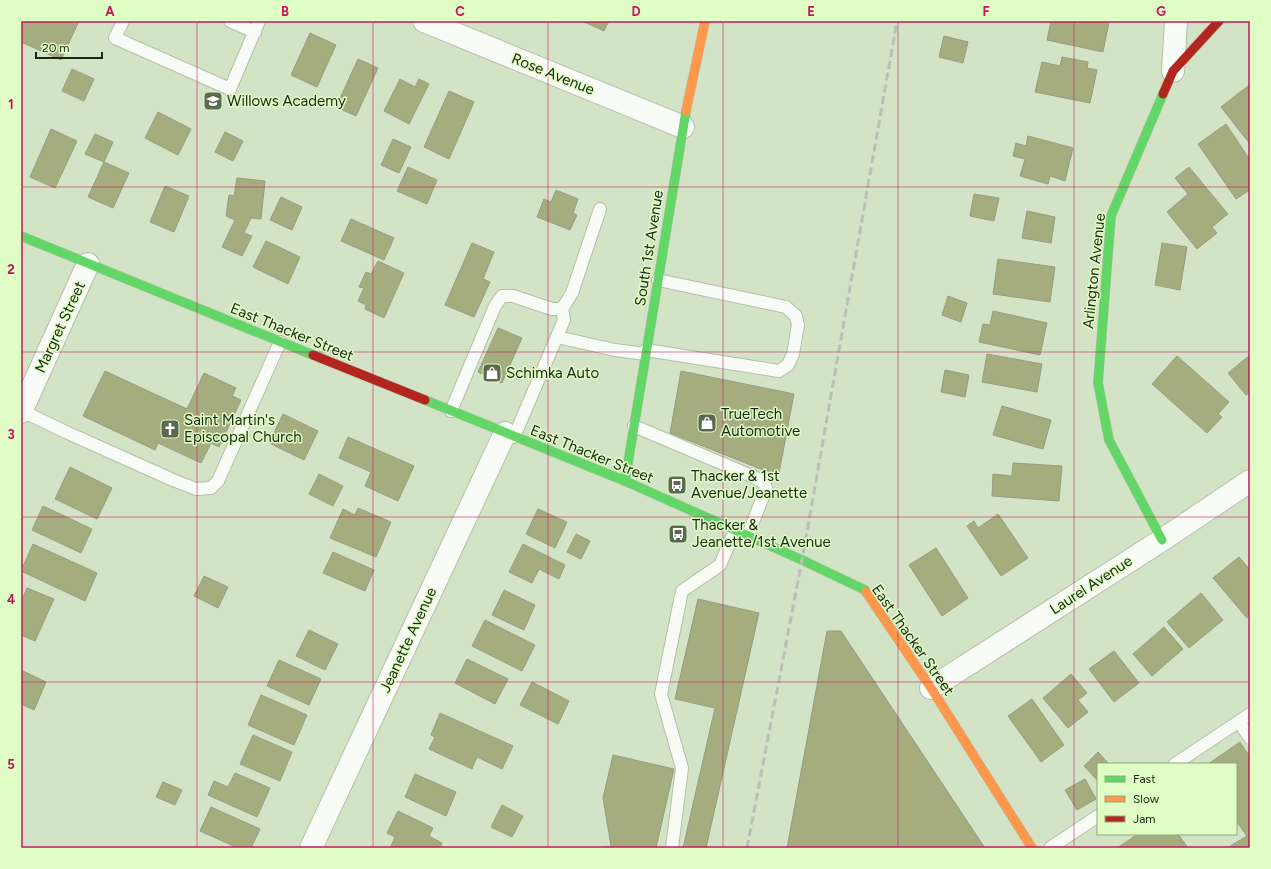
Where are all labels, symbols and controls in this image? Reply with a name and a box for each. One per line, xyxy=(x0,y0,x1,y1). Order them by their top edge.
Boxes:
text: A xyxy=(105,4,115,19)
text: B xyxy=(281,4,289,19)
text: C xyxy=(455,4,465,19)
text: D xyxy=(631,4,641,19)
text: E xyxy=(807,4,815,19)
text: F xyxy=(982,4,990,19)
text: G xyxy=(1156,4,1166,19)
scale bar xyxy=(36,34,102,60)
text: 20 m xyxy=(42,41,70,55)
street label: Rose Avenue xyxy=(509,49,597,99)
school or university icon: Willows Academy xyxy=(202,90,224,112)
place label: Willows Academy xyxy=(227,92,346,110)
text: 1 xyxy=(8,97,14,112)
street label: South 1st Avenue xyxy=(631,189,667,307)
street label: Arlington Avenue xyxy=(1079,212,1109,330)
text: 2 xyxy=(7,262,15,277)
street label: Margret Street xyxy=(31,278,89,376)
street label: East Thacker Street xyxy=(228,299,357,365)
shop icon: Schimka Auto xyxy=(481,362,503,384)
place label: Schimka Auto xyxy=(506,364,600,382)
place label: TrueTech Automotive xyxy=(721,405,800,440)
place label: Saint Martin's Episcopal Church xyxy=(184,411,302,446)
shop icon: TrueTech Automotive xyxy=(696,412,718,434)
church icon: Saint Martin's Episcopal Church xyxy=(159,418,181,440)
street label: East Thacker Street xyxy=(528,421,657,487)
text: 3 xyxy=(7,427,15,442)
place label: Thacker & 1st Avenue/Jeanette xyxy=(691,467,807,502)
bus stop icon: Thacker & 1st Avenue/Jeanette xyxy=(666,474,688,496)
place label: Thacker & Jeanette/1st Avenue xyxy=(692,516,831,551)
bus stop icon: Thacker & Jeanette/1st Avenue xyxy=(667,523,689,545)
street label: Laurel Avenue xyxy=(1046,552,1136,618)
street label: East Thacker Street xyxy=(868,581,958,699)
street label: Jeanette Avenue xyxy=(376,585,440,695)
text: 4 xyxy=(7,592,15,607)
text: 5 xyxy=(7,757,15,772)
legend xyxy=(1097,763,1237,835)
text: Fast xyxy=(1133,772,1156,786)
text: Slow xyxy=(1133,792,1160,806)
text: Jam xyxy=(1133,812,1156,826)

